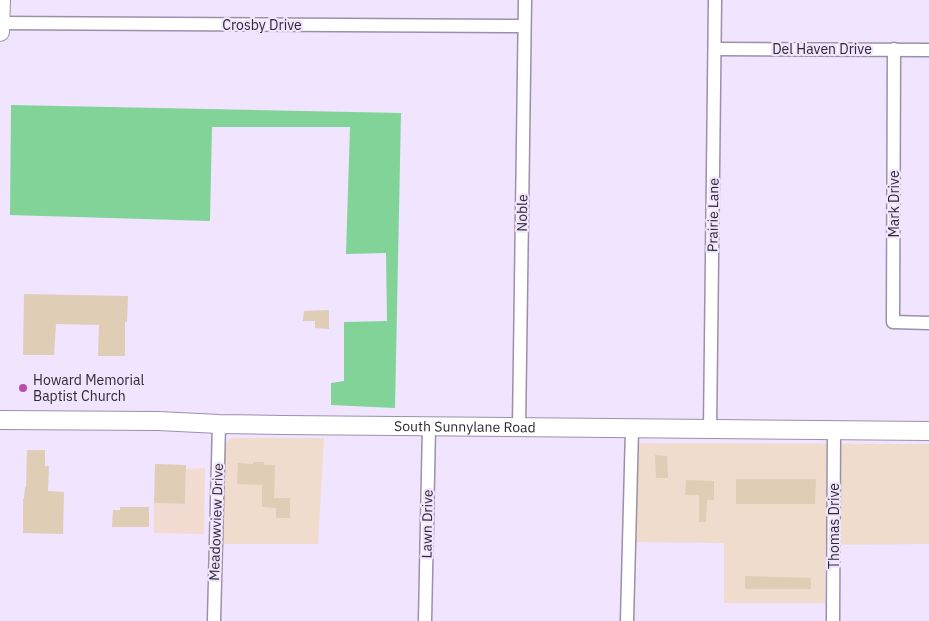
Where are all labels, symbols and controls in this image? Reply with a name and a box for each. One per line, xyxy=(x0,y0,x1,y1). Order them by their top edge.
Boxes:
street label: Crosby Drive xyxy=(222,16,302,34)
street label: Del Haven Drive xyxy=(772,40,872,58)
street label: Mark Drive xyxy=(885,170,903,238)
street label: Prairie Lane xyxy=(703,177,723,252)
street label: Noble xyxy=(513,194,531,232)
place label: Howard Memorial Baptist Church xyxy=(33,371,144,405)
marker: Howard Memorial Baptist Church xyxy=(17,382,29,394)
street label: South Sunnylane Road xyxy=(394,417,536,436)
street label: Meadowview Drive xyxy=(205,463,227,581)
street label: Thomas Drive xyxy=(825,483,843,569)
street label: Lawn Drive xyxy=(417,489,437,559)

